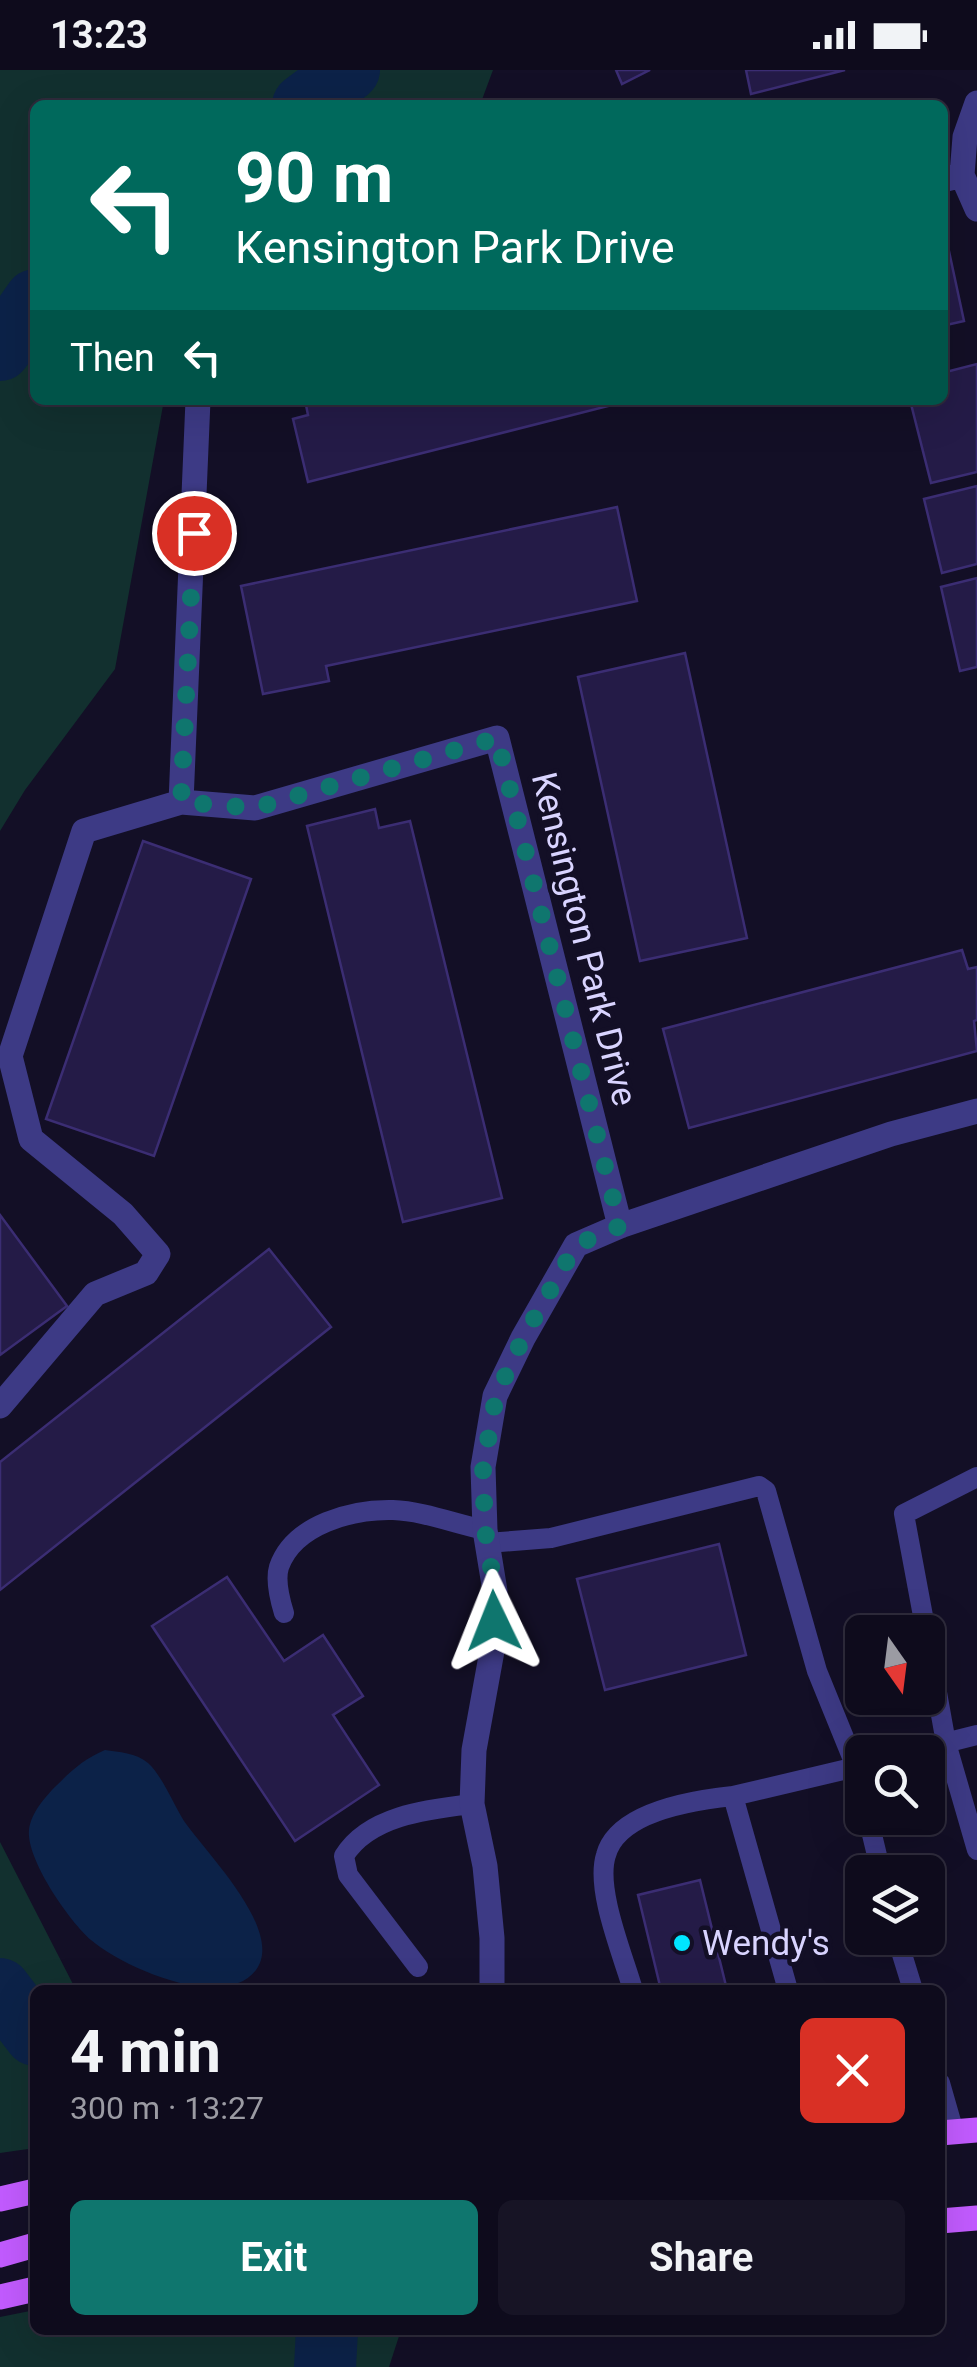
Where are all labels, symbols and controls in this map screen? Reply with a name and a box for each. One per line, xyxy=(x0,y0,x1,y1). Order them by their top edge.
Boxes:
text: 13:23 xyxy=(50,13,148,57)
text: 90 m xyxy=(235,137,393,219)
icon: left xyxy=(70,140,200,270)
text: Kensington Park Drive xyxy=(235,221,675,274)
icon: left xyxy=(175,330,230,385)
text: Then xyxy=(70,336,155,380)
pin xyxy=(152,491,237,576)
icon: arrive xyxy=(167,506,222,561)
street label: Kensington Park Drive xyxy=(523,768,645,1110)
position arrow xyxy=(442,1569,546,1673)
north arrow xyxy=(845,1615,945,1715)
map controls xyxy=(845,1615,945,1955)
button: search xyxy=(845,1735,945,1835)
button: layers xyxy=(845,1855,945,1955)
place label: Wendy's xyxy=(702,1923,830,1964)
marker: Wendy's xyxy=(671,1932,693,1954)
text: 4 min xyxy=(70,2016,221,2087)
button: close xyxy=(800,2018,905,2123)
text: 300 m · 13:27 xyxy=(70,2089,264,2127)
button: Exit xyxy=(70,2200,478,2315)
button: Share xyxy=(498,2200,905,2315)

